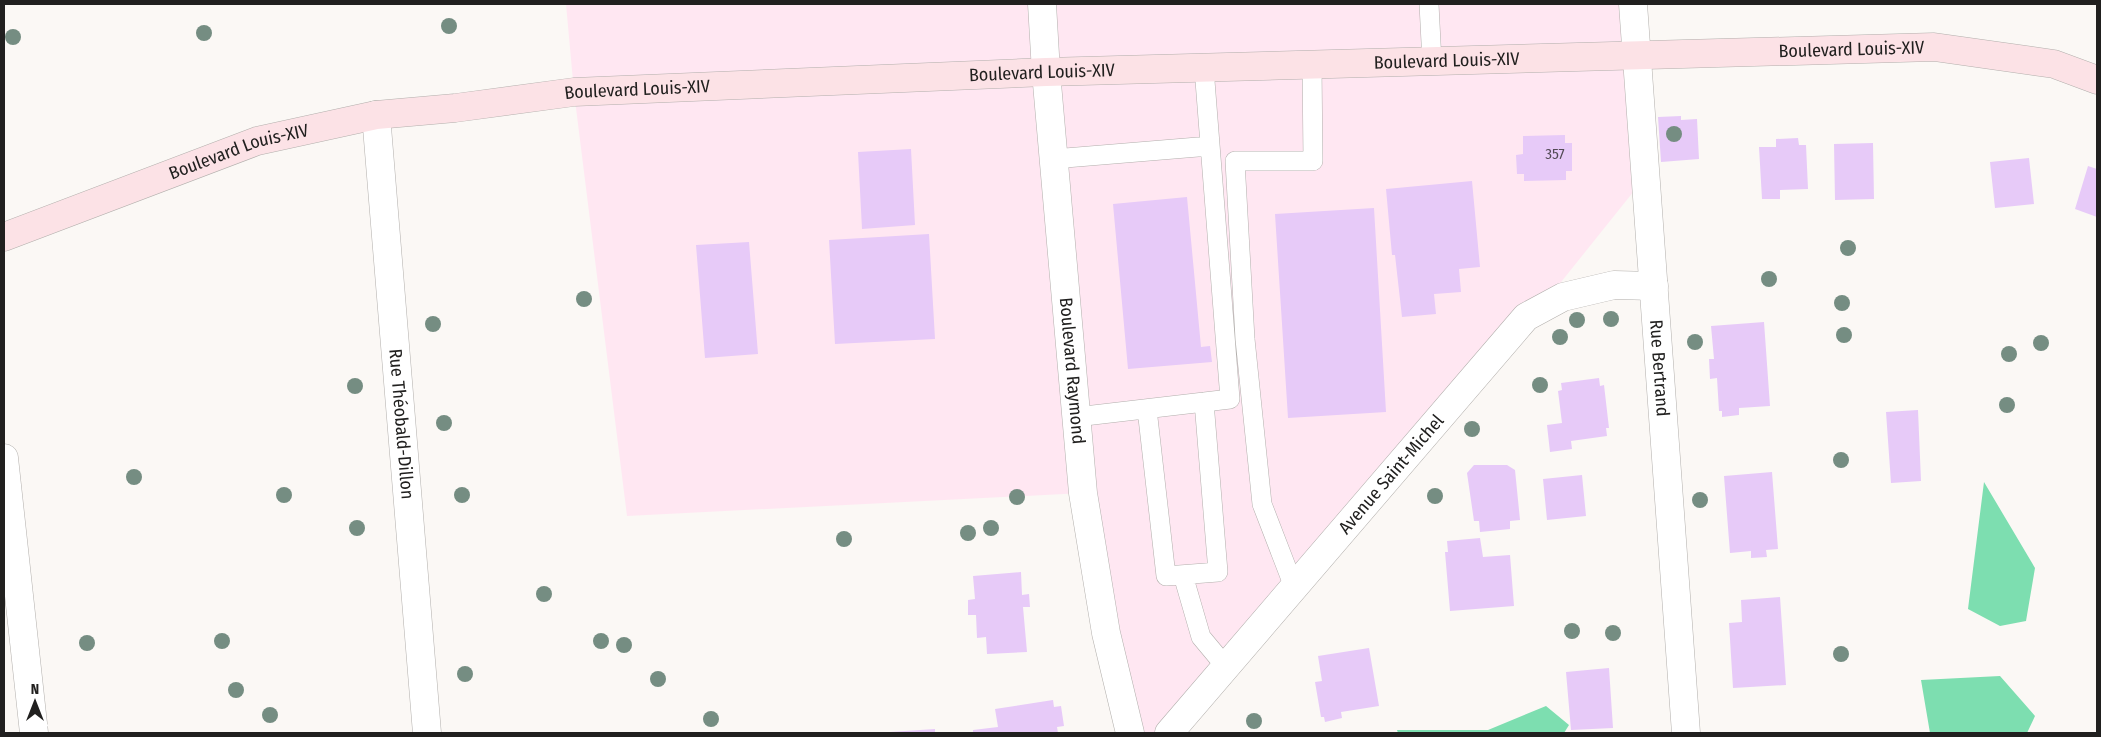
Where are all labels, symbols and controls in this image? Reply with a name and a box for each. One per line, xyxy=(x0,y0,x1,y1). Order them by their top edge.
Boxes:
street label: Boulevard Louis-XIV xyxy=(1778,36,1925,62)
street label: Boulevard Louis-XIV xyxy=(1373,48,1521,74)
street label: Boulevard Louis-XIV xyxy=(969,59,1116,86)
street label: Boulevard Louis-XIV xyxy=(563,75,711,104)
street label: Boulevard Louis-XIV xyxy=(166,119,311,184)
house number: 357 xyxy=(1545,145,1565,163)
street label: Boulevard Raymond xyxy=(1055,296,1090,445)
street label: Rue Bertrand xyxy=(1645,319,1674,417)
street label: Rue Théobald-Dillon xyxy=(384,348,419,500)
street label: Avenue Saint-Michel xyxy=(1334,410,1449,538)
north arrow xyxy=(10,677,60,727)
text: N xyxy=(31,681,39,698)

